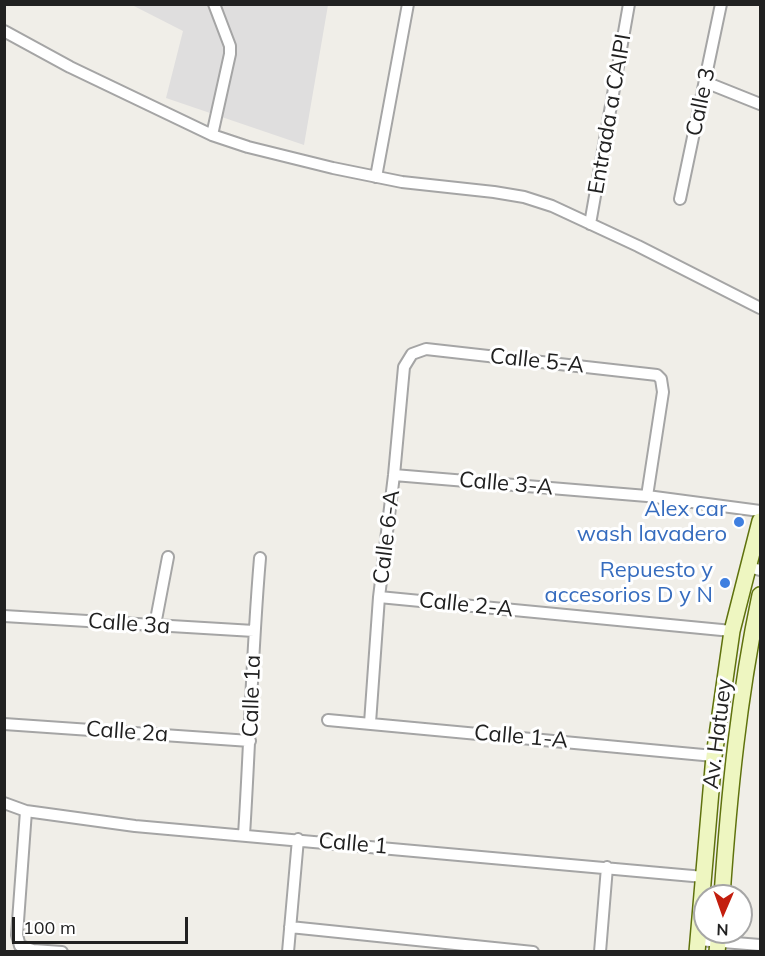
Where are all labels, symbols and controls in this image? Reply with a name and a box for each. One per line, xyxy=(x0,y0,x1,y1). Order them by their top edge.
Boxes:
street label: Entrada a CAIPI xyxy=(583,32,637,196)
street label: Calle 3 xyxy=(681,65,721,139)
street label: Calle 5-A xyxy=(489,343,585,379)
street label: Calle 3-A xyxy=(458,467,554,501)
street label: Calle 6-A xyxy=(368,489,406,585)
place label: Alex car wash lavadero xyxy=(577,496,727,548)
marker: Alex car wash lavadero xyxy=(732,515,746,529)
place label: Repuesto y accesorios D y N xyxy=(545,557,713,608)
marker: Repuesto y accesorios D y N xyxy=(718,576,732,590)
street label: Calle 2-A xyxy=(418,587,514,623)
street label: Calle 3a xyxy=(87,608,171,640)
street label: Calle 1a xyxy=(237,654,267,738)
street label: Av. Hatuey xyxy=(698,677,738,791)
street label: Calle 2a xyxy=(85,716,169,748)
street label: Calle 1-A xyxy=(473,720,569,754)
street label: Calle 1 xyxy=(317,828,389,860)
north arrow xyxy=(693,884,753,944)
scale bar xyxy=(15,905,190,943)
text: 100 m xyxy=(23,916,76,939)
text: N xyxy=(716,920,729,940)

